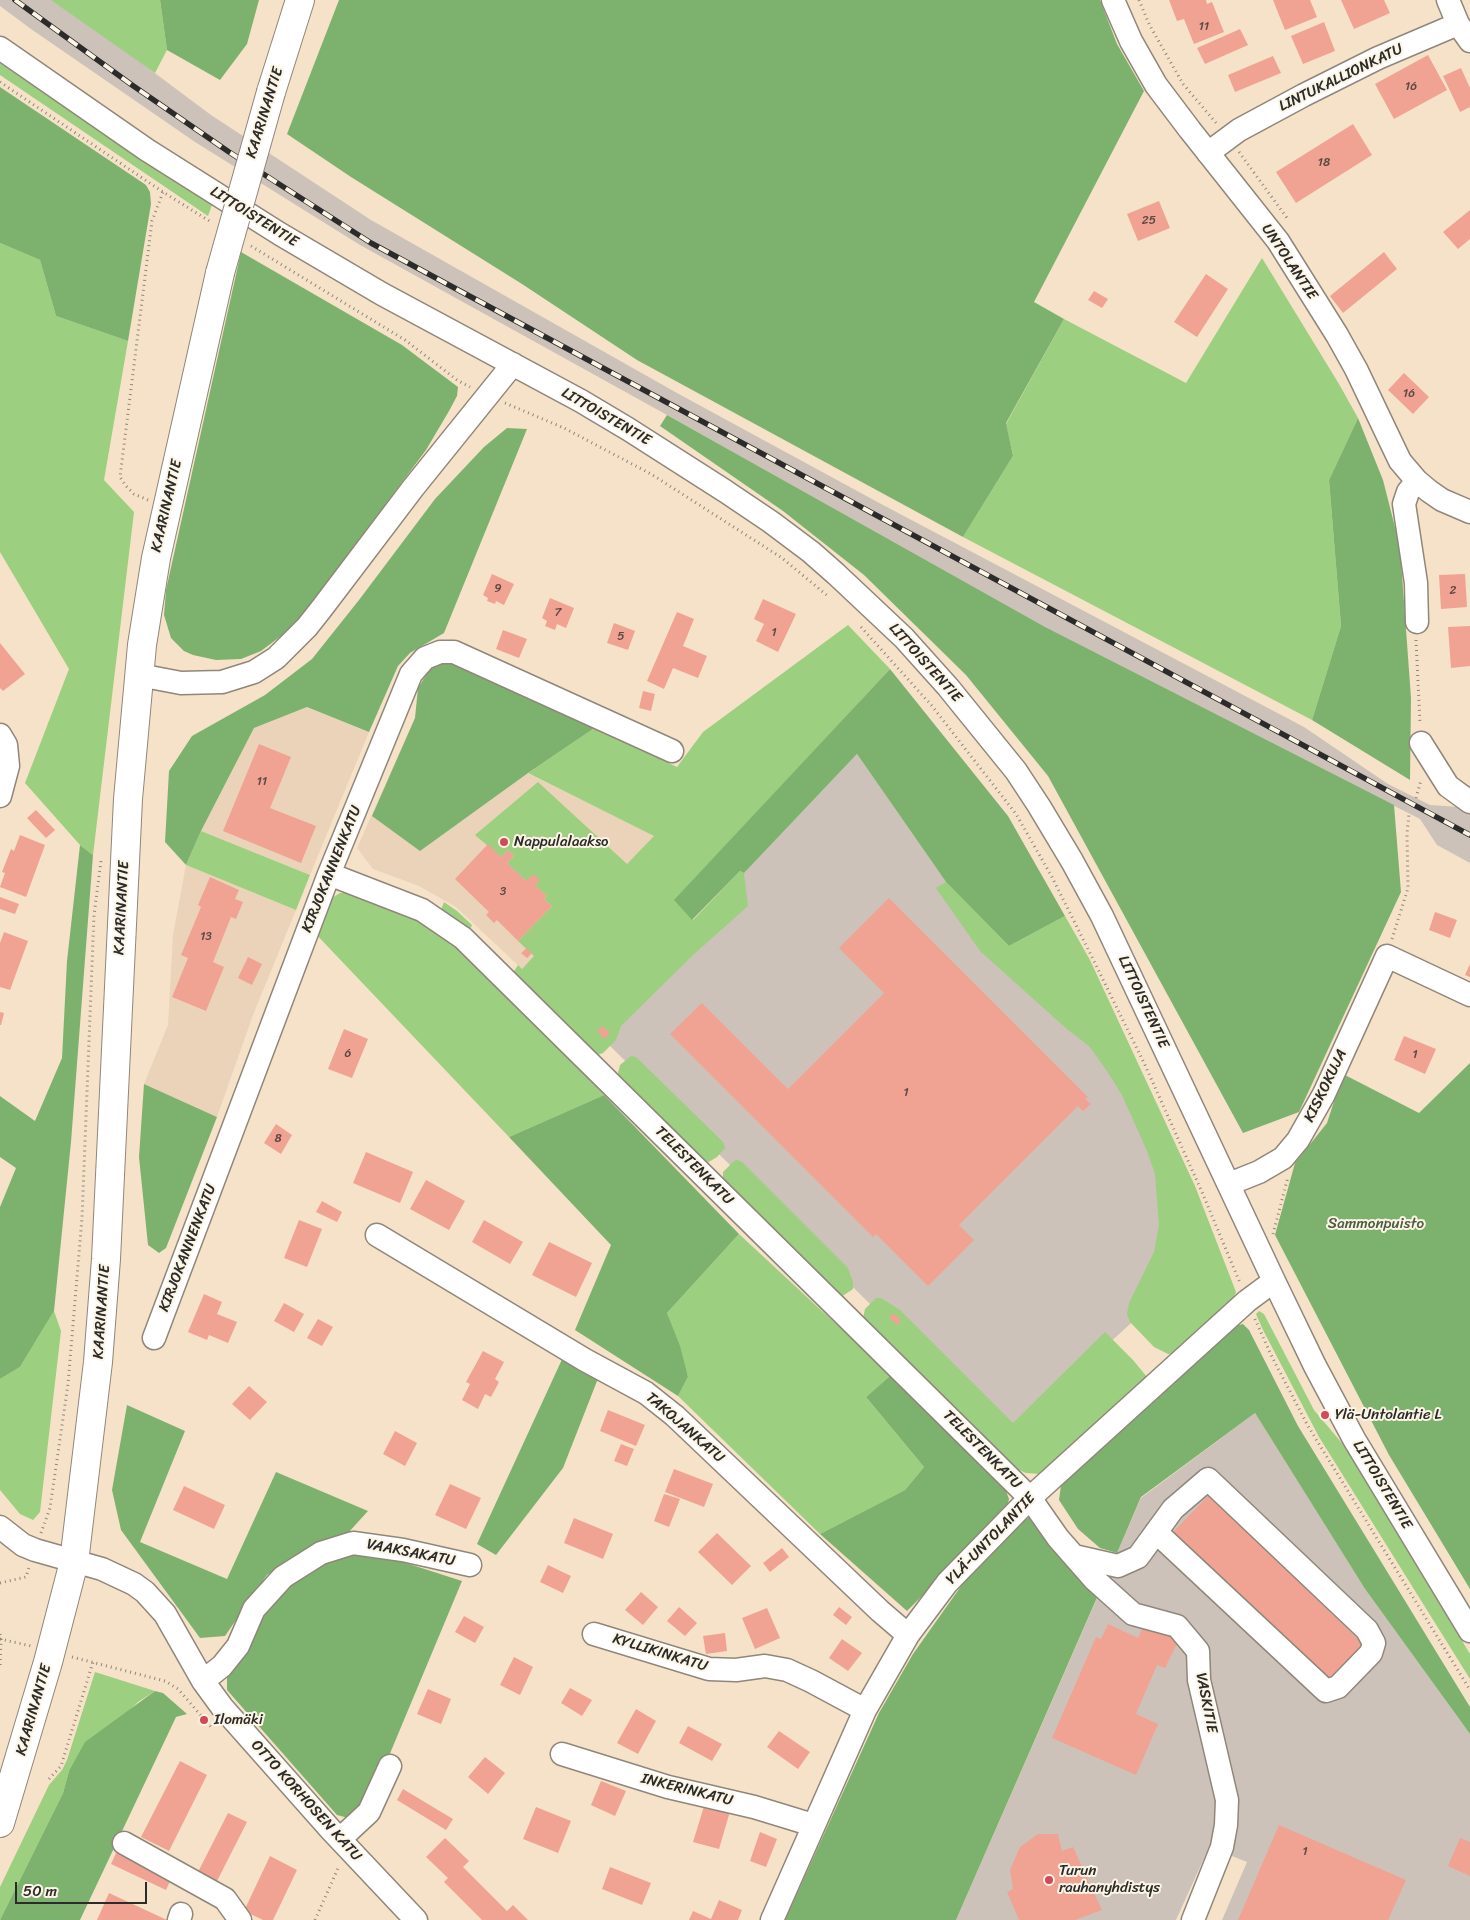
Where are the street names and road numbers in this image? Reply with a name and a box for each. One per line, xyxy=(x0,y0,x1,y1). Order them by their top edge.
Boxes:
street label: LINTUKALLIONKATU xyxy=(1276,40,1406,116)
street label: KAARINANTIE xyxy=(243,65,287,161)
street label: LITTOISTENTIE xyxy=(207,183,301,251)
street label: UNTOLANTIE xyxy=(1257,221,1321,303)
street label: LITTOISTENTIE xyxy=(558,384,654,450)
street label: KAARINANTIE xyxy=(148,458,186,554)
street label: LITTOISTENTIE xyxy=(885,620,965,706)
street label: KIRJOKANNENKATU xyxy=(298,803,366,935)
street label: KAARINANTIE xyxy=(111,861,133,955)
street label: LITTOISTENTIE xyxy=(1114,953,1172,1051)
street label: KISKOKUJA xyxy=(1301,1047,1351,1125)
street label: TELESTENKATU xyxy=(651,1123,737,1209)
street label: KIRJOKANNENKATU xyxy=(155,1182,221,1314)
street label: KAARINANTIE xyxy=(90,1264,114,1360)
street label: TAKOJANKATU xyxy=(642,1389,728,1467)
street label: TELESTENKATU xyxy=(939,1407,1025,1493)
street label: LITTOISTENTIE xyxy=(1348,1437,1416,1533)
street label: YLÄ-UNTOLANTIE xyxy=(943,1489,1039,1589)
street label: VAAKSAKATU xyxy=(365,1536,457,1570)
street label: KYLLIKINKATU xyxy=(610,1630,710,1676)
street label: KAARINANTIE xyxy=(12,1662,56,1758)
street label: VASKITIE xyxy=(1191,1671,1221,1735)
street label: OTTO KORHOSEN KATU xyxy=(247,1737,365,1865)
street label: INKERINKATU xyxy=(639,1770,735,1810)

